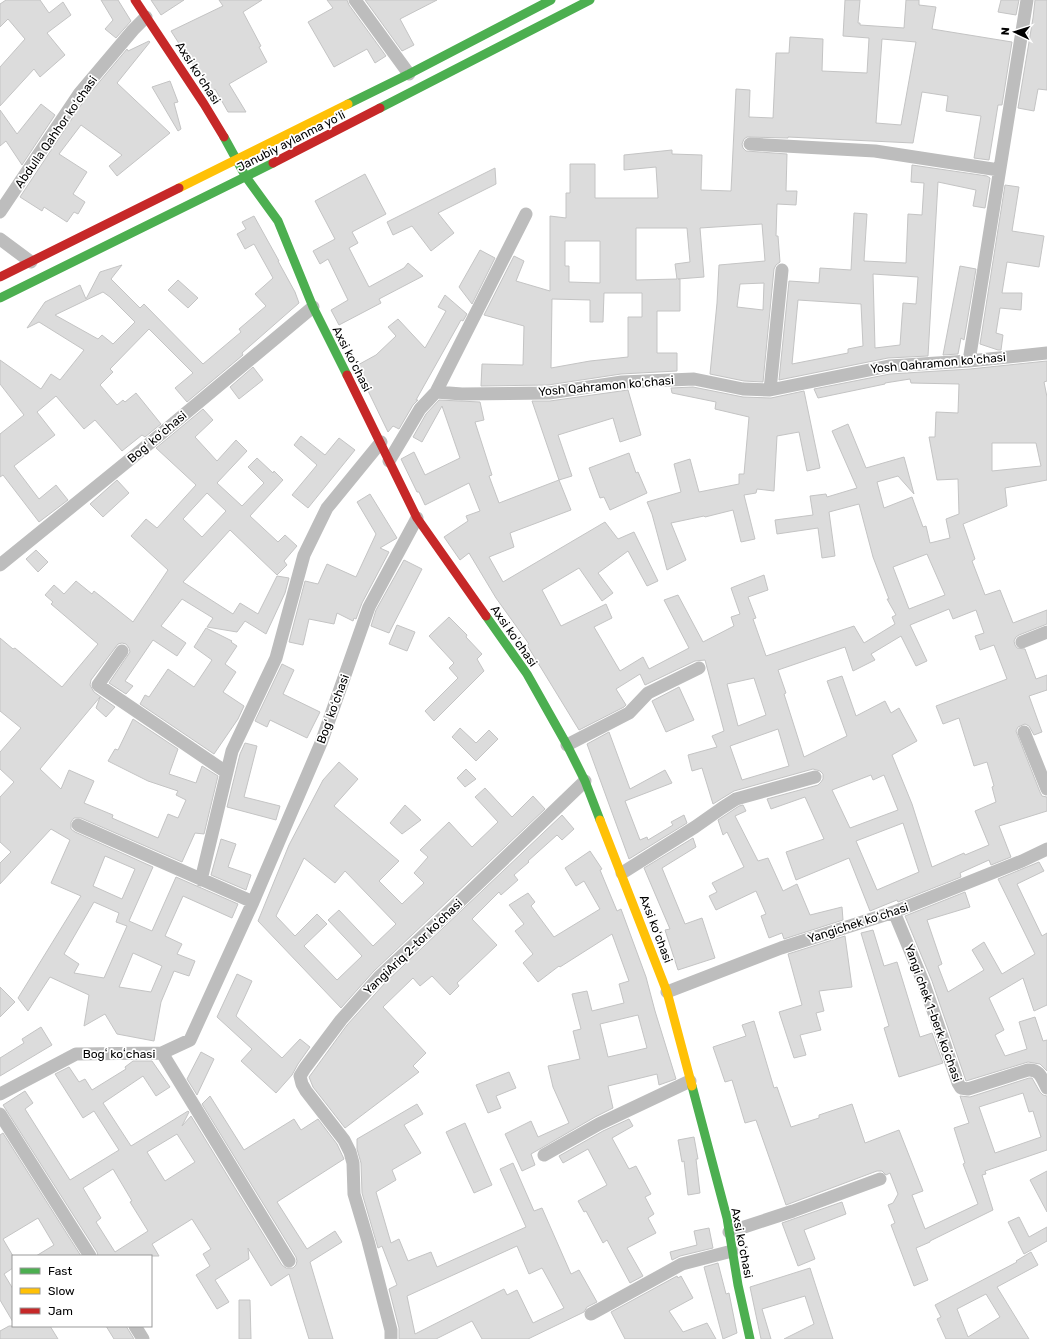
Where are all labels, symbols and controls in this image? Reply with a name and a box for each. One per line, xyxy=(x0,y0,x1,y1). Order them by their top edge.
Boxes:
north arrow xyxy=(995,12,1035,52)
text: N xyxy=(999,27,1012,36)
street label: Axsi koʻchasi xyxy=(173,39,223,107)
street label: Abdulla Qahhor koʻchasi xyxy=(12,73,100,191)
street label: Janubiy aylanma yoʻli xyxy=(235,108,348,174)
street label: Axsi koʻchasi xyxy=(330,324,375,394)
street label: Yosh Qahramon koʻchasi xyxy=(870,350,1006,376)
street label: Yosh Qahramon koʻchasi xyxy=(538,373,674,399)
street label: Bogʻ koʻchasi xyxy=(125,408,189,466)
street label: Axsi koʻchasi xyxy=(488,603,540,669)
street label: Bogʻ koʻchasi xyxy=(314,672,352,746)
street label: Axsi koʻchasi xyxy=(637,893,675,965)
street label: YangiАriq 2-tor koʼchasi xyxy=(361,896,465,998)
street label: Yangichek koʻchasi xyxy=(806,900,910,946)
street label: Yangi chek 1-berk koʼchasi xyxy=(902,942,964,1084)
street label: Bogʻ koʻchasi xyxy=(83,1047,155,1061)
street label: Axsi koʻchasi xyxy=(728,1207,756,1280)
legend xyxy=(12,1255,152,1327)
text: Fast xyxy=(48,1264,72,1278)
text: Slow xyxy=(48,1284,75,1298)
text: Jam xyxy=(48,1304,73,1318)

